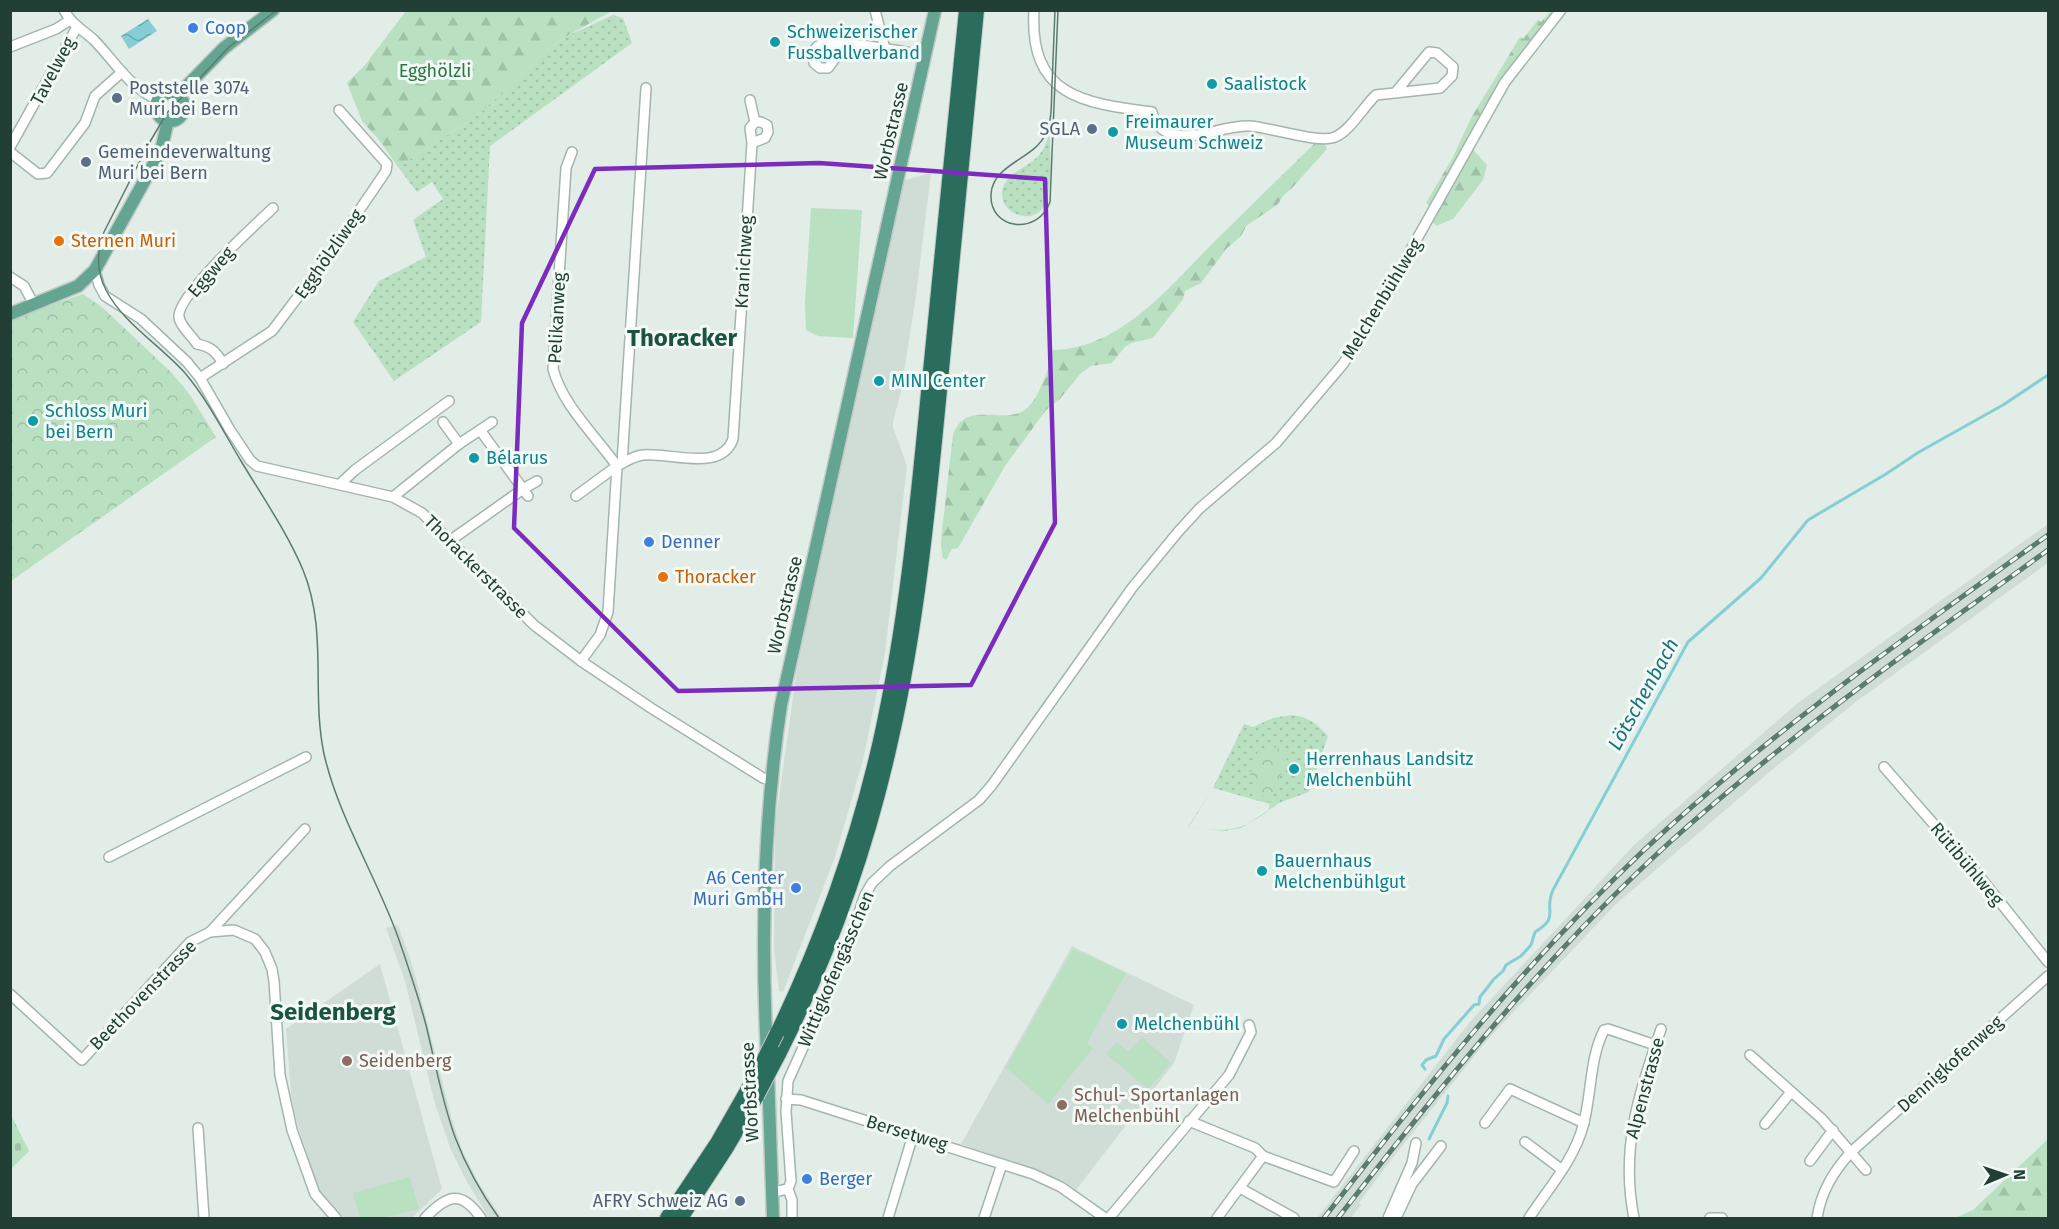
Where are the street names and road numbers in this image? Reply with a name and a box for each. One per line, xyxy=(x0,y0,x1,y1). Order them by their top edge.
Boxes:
street label: Tavelweg xyxy=(26,33,80,109)
street label: Worbstrasse xyxy=(869,80,913,182)
street label: Egghölzliweg xyxy=(290,204,368,303)
street label: Kranichweg xyxy=(731,214,757,309)
street label: Melchenbühlweg xyxy=(1337,234,1427,364)
street label: Eggweg xyxy=(183,242,239,302)
street label: Pelikanweg xyxy=(544,271,570,364)
street label: Thorackerstrasse xyxy=(419,510,533,624)
street label: Worbstrasse xyxy=(763,554,807,656)
street label: Rütibühlweg xyxy=(1926,818,2009,911)
street label: Wittigkofengässchen xyxy=(793,887,879,1051)
street label: Beethovenstrasse xyxy=(85,935,201,1055)
street label: Dennigkofenweg xyxy=(1893,1010,2008,1117)
street label: Alpenstrasse xyxy=(1621,1035,1669,1141)
street label: Worbstrasse xyxy=(736,1041,764,1143)
street label: Bersetweg xyxy=(864,1110,951,1156)

